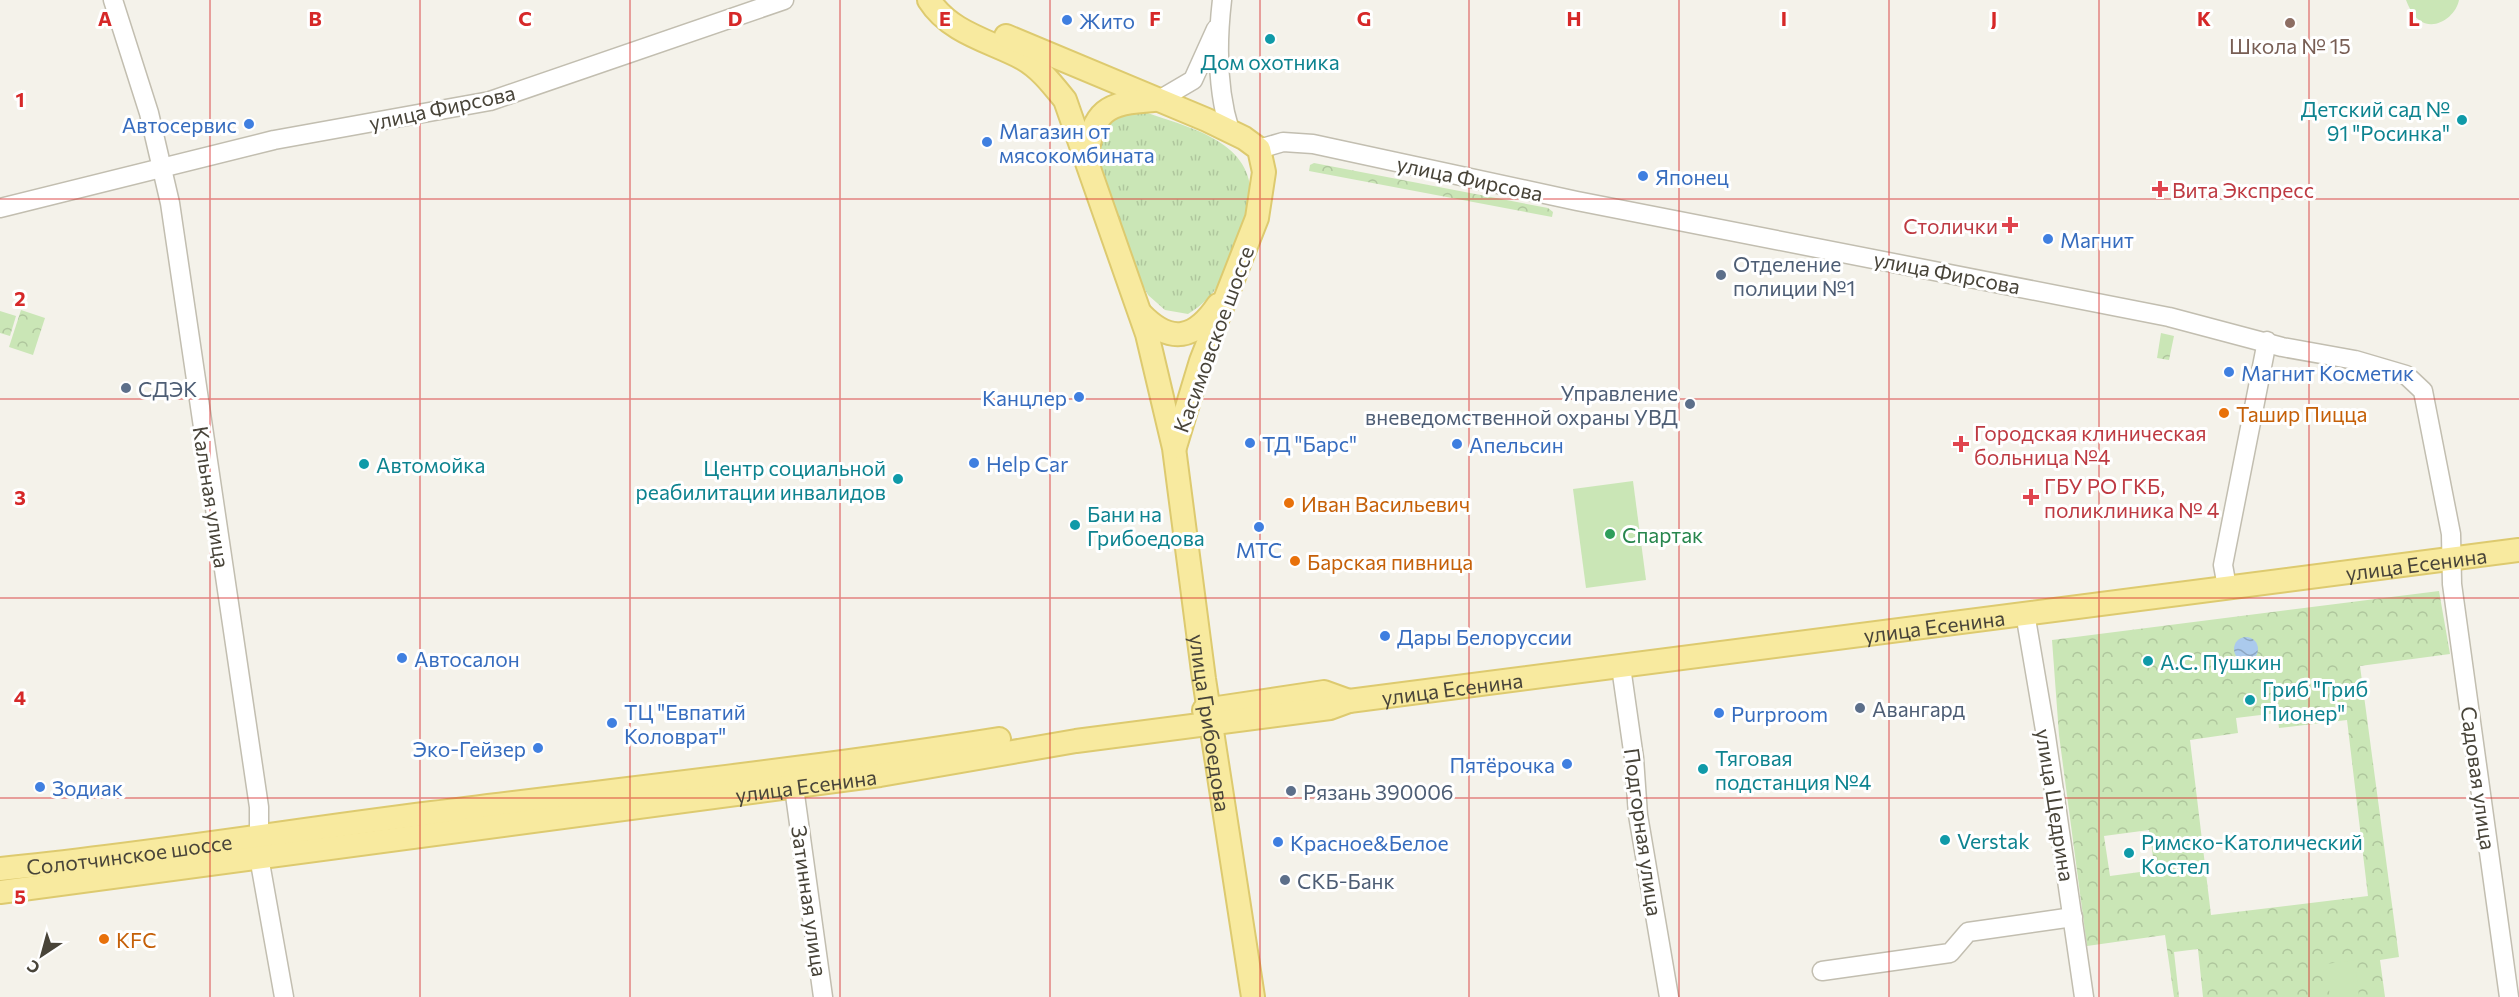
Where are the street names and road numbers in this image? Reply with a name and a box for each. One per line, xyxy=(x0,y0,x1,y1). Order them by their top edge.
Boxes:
street label: улица Фирсова xyxy=(367,79,517,135)
street label: улица Фирсова xyxy=(1395,150,1545,206)
street label: Касимовское шоссе xyxy=(1168,242,1258,436)
street label: улица Фирсова xyxy=(1872,246,2022,298)
street label: Кальная улица xyxy=(188,424,236,570)
street label: улица Есенина xyxy=(2344,542,2488,585)
street label: улица Есенина xyxy=(1862,604,2006,647)
street label: улица Грибоедова xyxy=(1186,632,1237,813)
street label: улица Есенина xyxy=(1380,666,1524,709)
street label: Садовая улица xyxy=(2457,705,2501,851)
street label: улица Щедрина xyxy=(2032,727,2080,883)
street label: Подгорная улица xyxy=(1620,746,1668,918)
street label: улица Есенина xyxy=(734,763,878,807)
street label: Затинная улица xyxy=(787,824,833,978)
street label: Солотчинское шоссе xyxy=(25,828,233,879)

